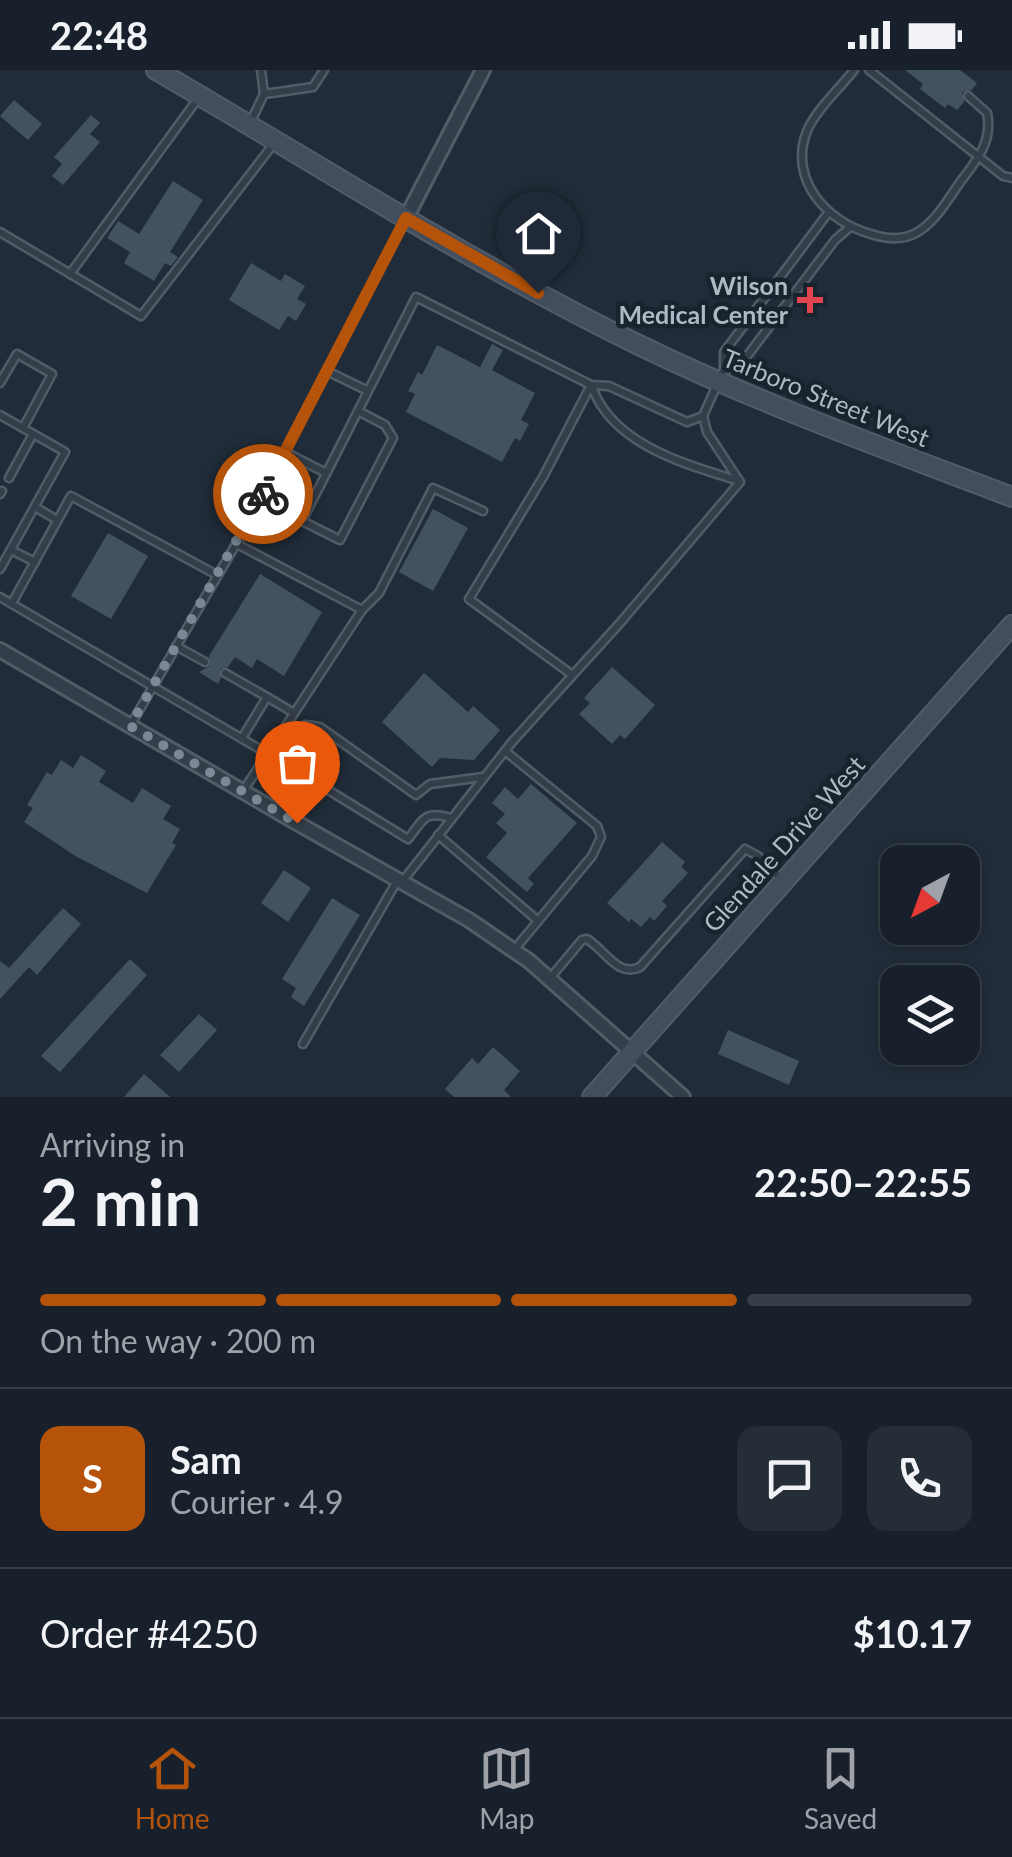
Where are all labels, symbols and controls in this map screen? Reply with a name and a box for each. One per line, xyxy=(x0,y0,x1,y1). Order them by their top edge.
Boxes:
text: 22:48 xyxy=(50,12,148,58)
pin xyxy=(496,191,581,294)
icon: home xyxy=(511,206,566,261)
place label: Wilson Medical Center xyxy=(618,270,789,329)
marker: Wilson Medical Center xyxy=(797,287,823,313)
street label: Tarboro Street West xyxy=(719,342,934,452)
courier xyxy=(213,444,313,544)
icon: bike xyxy=(236,467,291,522)
pin xyxy=(255,721,340,824)
icon: bag xyxy=(270,736,325,791)
street label: Glendale Drive West xyxy=(696,749,870,937)
north arrow xyxy=(880,845,980,945)
map controls xyxy=(880,845,980,1065)
button: layers xyxy=(880,965,980,1065)
text: Arriving in xyxy=(40,1125,185,1164)
text: 22:50–22:55 xyxy=(754,1159,972,1205)
text: 2 min xyxy=(40,1162,201,1240)
text: On the way · 200 m xyxy=(40,1321,316,1360)
button: chat xyxy=(737,1426,842,1531)
button: phone xyxy=(867,1426,972,1531)
text: Sam xyxy=(170,1436,242,1482)
text: S xyxy=(82,1455,103,1501)
text: Courier · 4.9 xyxy=(170,1482,344,1521)
text: Order #4250 xyxy=(40,1610,257,1656)
text: $10.17 xyxy=(853,1610,972,1656)
tab: Home xyxy=(135,1741,209,1835)
tab: Map xyxy=(479,1741,534,1835)
tab: Saved xyxy=(804,1741,877,1835)

